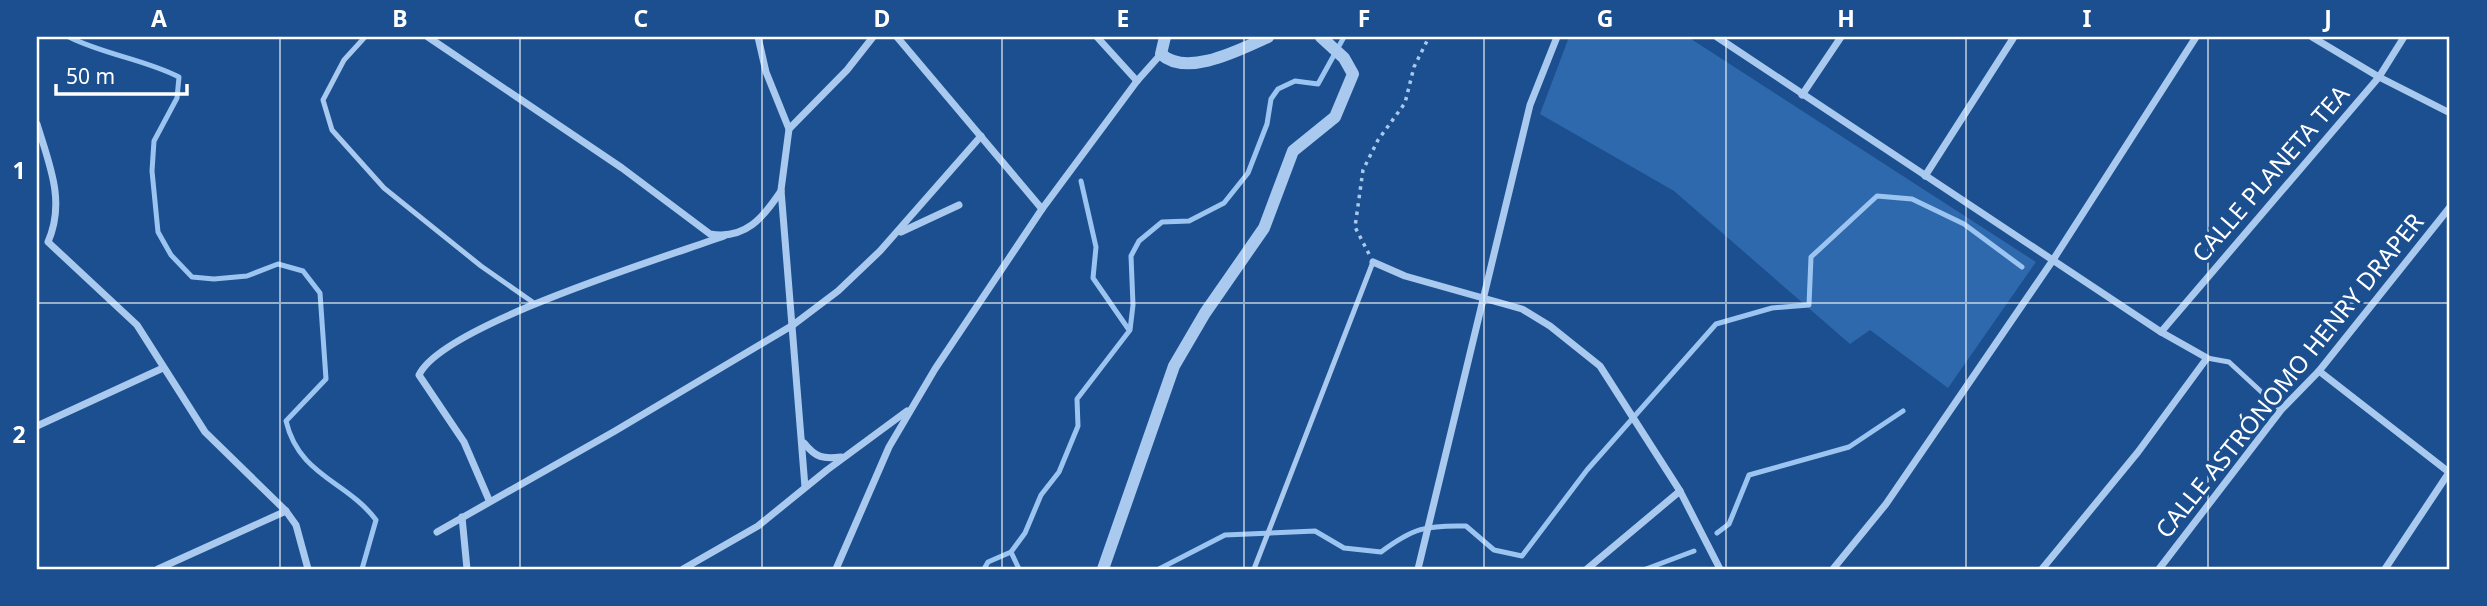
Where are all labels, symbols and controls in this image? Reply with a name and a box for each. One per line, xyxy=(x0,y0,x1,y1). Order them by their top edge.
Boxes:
text: A xyxy=(151,2,167,34)
text: B xyxy=(392,2,408,34)
text: C xyxy=(634,2,649,34)
text: D xyxy=(874,2,890,34)
text: E xyxy=(1117,2,1129,34)
text: F xyxy=(1358,2,1370,34)
text: G xyxy=(1597,2,1613,34)
text: H xyxy=(1837,2,1855,34)
text: I xyxy=(2083,2,2092,34)
text: J xyxy=(2322,2,2332,34)
scale bar xyxy=(56,52,187,96)
text: 50 m xyxy=(66,62,115,90)
street label: CALLE PLANETA TEA xyxy=(2184,77,2356,269)
text: 1 xyxy=(12,154,26,186)
street label: CALLE ASTRÓNOMO HENRY DRAPER xyxy=(2147,206,2430,544)
text: 2 xyxy=(12,418,26,450)

